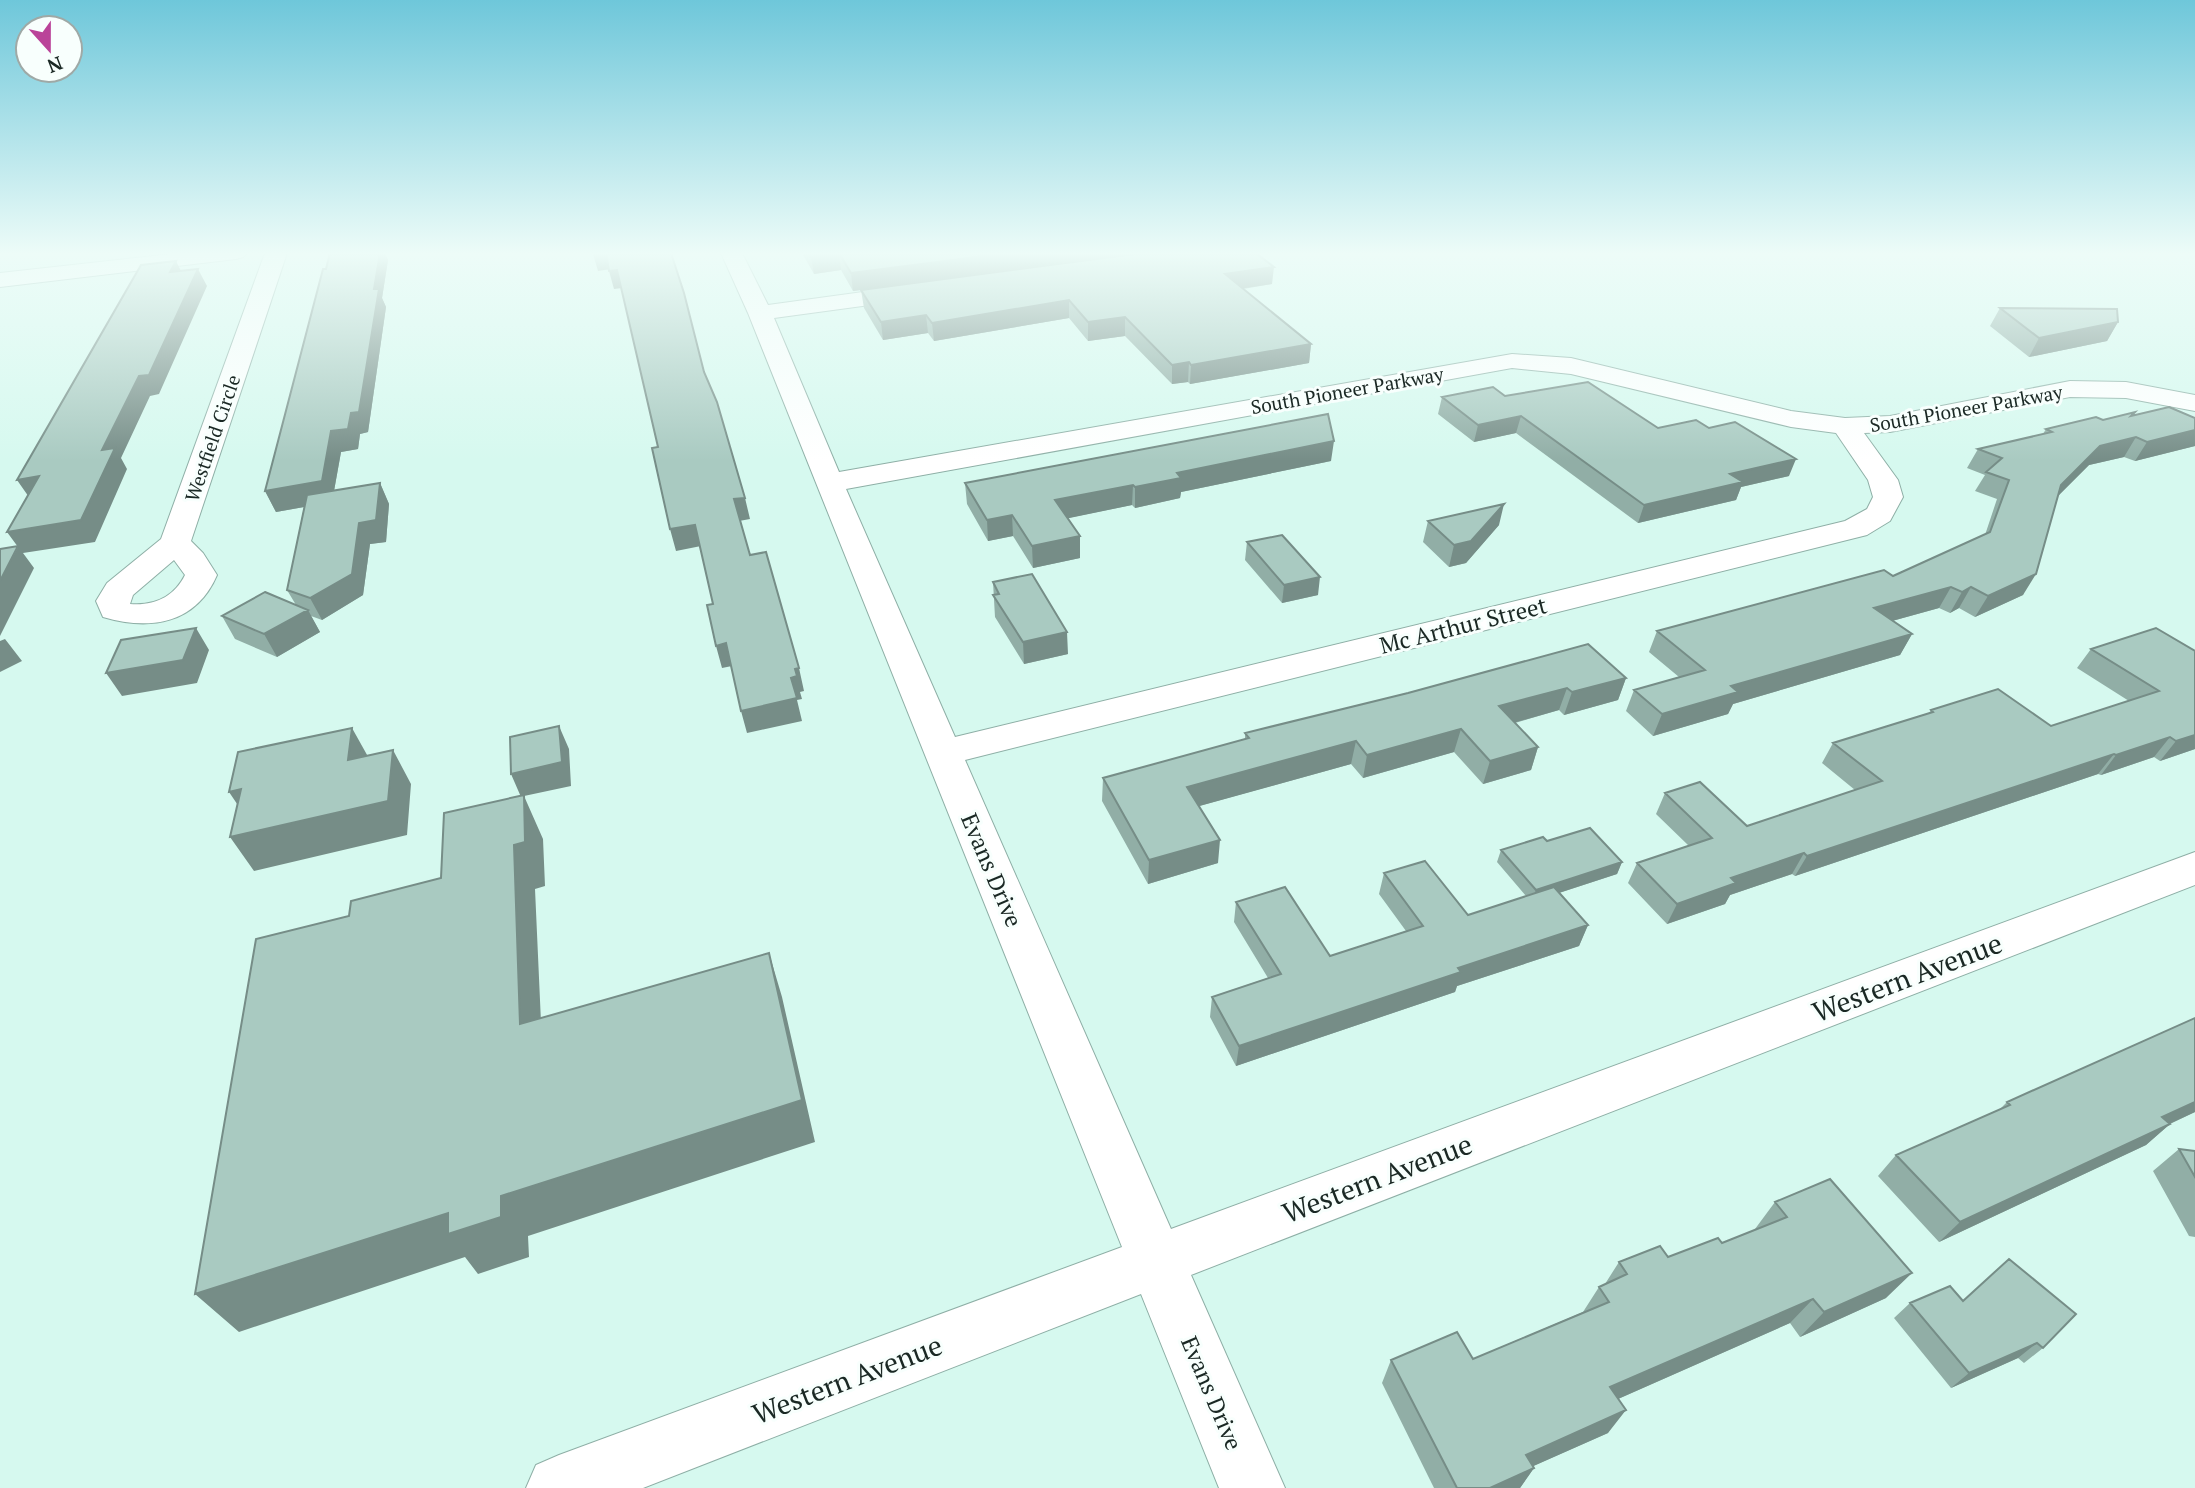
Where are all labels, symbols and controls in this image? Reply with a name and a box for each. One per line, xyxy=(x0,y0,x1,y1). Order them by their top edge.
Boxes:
north arrow xyxy=(14,14,84,84)
text: N xyxy=(44,51,66,80)
street label: South Pioneer Parkway xyxy=(1249,361,1446,419)
street label: Westfield Circle xyxy=(179,371,245,505)
street label: South Pioneer Parkway xyxy=(1868,379,2065,437)
street label: Mc Arthur Street xyxy=(1376,589,1550,661)
street label: Evans Drive xyxy=(954,808,1030,932)
street label: Western Avenue xyxy=(1807,924,2007,1030)
street label: Western Avenue xyxy=(1277,1125,1477,1231)
street label: Western Avenue xyxy=(747,1326,947,1432)
street label: Evans Drive xyxy=(1174,1331,1250,1455)

